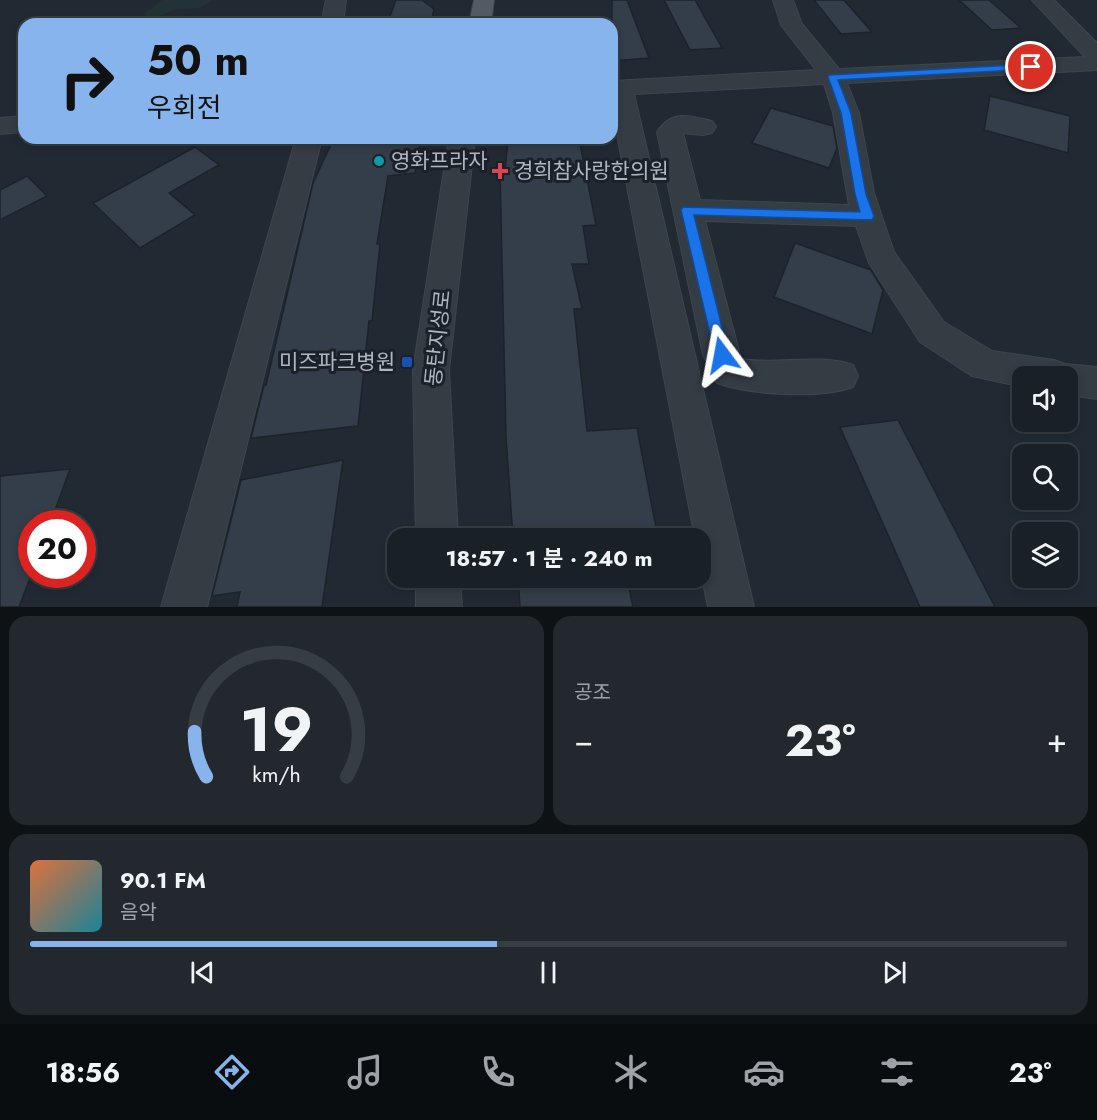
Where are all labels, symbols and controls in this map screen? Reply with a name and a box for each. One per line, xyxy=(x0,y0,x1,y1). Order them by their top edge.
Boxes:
text: 50 m xyxy=(147,30,249,91)
pin xyxy=(1005,41,1056,92)
icon: right xyxy=(48,42,126,120)
icon: arrive xyxy=(1014,50,1047,83)
text: 우회전 xyxy=(147,88,222,127)
place label: 영화프라자 xyxy=(391,146,488,176)
marker: 영화프라자 xyxy=(372,154,386,168)
place label: 경희참사랑한의원 xyxy=(514,156,669,186)
marker: 경희참사랑한의원 xyxy=(491,162,509,180)
street label: 동탄지성로 xyxy=(418,288,458,388)
position arrow xyxy=(690,323,754,387)
place label: 미즈파크병원 xyxy=(279,347,395,377)
marker: 미즈파크병원 xyxy=(400,355,414,369)
map controls xyxy=(1012,366,1078,588)
button: sound xyxy=(1012,366,1078,432)
button: search xyxy=(1012,444,1078,510)
speed limit sign: 20 xyxy=(18,510,96,588)
button: layers xyxy=(1012,522,1078,588)
text: 18:57 · 1 분 · 240 m xyxy=(445,542,653,574)
text: 공조 xyxy=(574,678,611,707)
text: 19 xyxy=(240,684,313,774)
text: 23° xyxy=(785,708,856,773)
text: − xyxy=(574,717,593,764)
text: + xyxy=(1047,717,1067,764)
text: km/h xyxy=(252,760,301,791)
text: 90.1 FM xyxy=(120,864,206,896)
text: 음악 xyxy=(120,898,157,927)
icon: previous xyxy=(186,956,219,989)
icon: pause xyxy=(532,956,565,989)
icon: next xyxy=(878,956,911,989)
icon: directions xyxy=(211,1051,253,1093)
icon: music xyxy=(344,1051,386,1093)
icon: phone xyxy=(477,1051,519,1093)
icon: climate xyxy=(610,1051,652,1093)
icon: car xyxy=(743,1051,785,1093)
icon: filters xyxy=(876,1051,918,1093)
text: 18:56 xyxy=(45,1053,120,1092)
text: 23° xyxy=(1009,1053,1052,1092)

